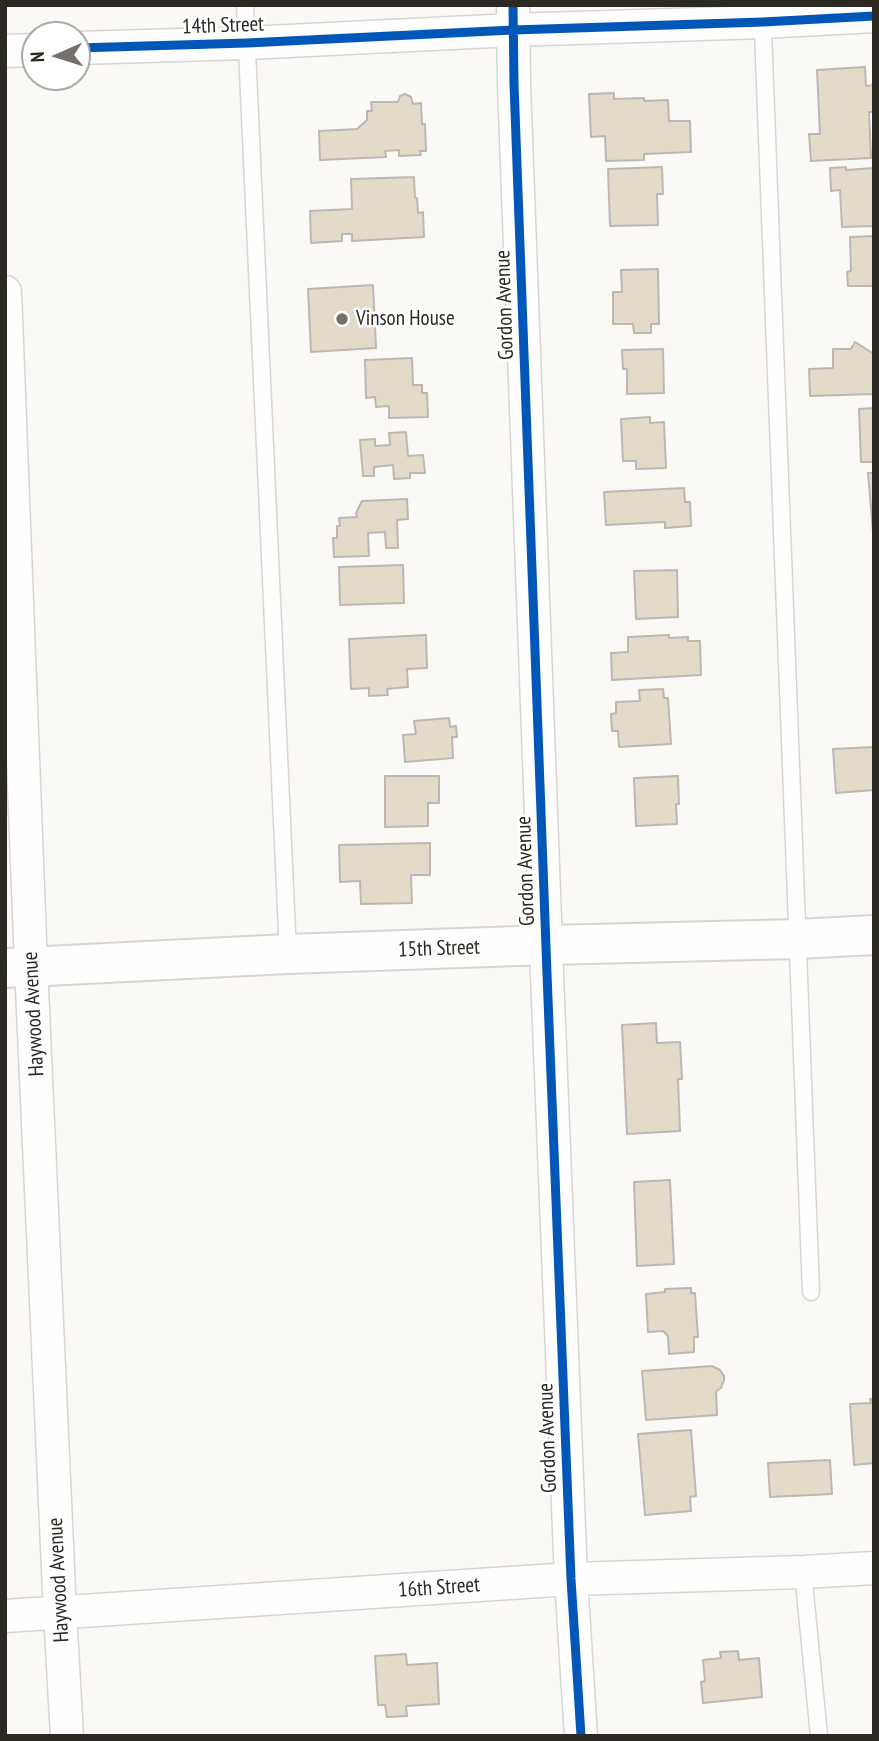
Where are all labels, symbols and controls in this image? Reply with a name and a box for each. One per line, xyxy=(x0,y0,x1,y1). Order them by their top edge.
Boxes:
street label: 14th Street xyxy=(182,12,264,40)
north arrow xyxy=(21,21,91,91)
text: N xyxy=(25,51,49,63)
street label: Gordon Avenue xyxy=(490,250,520,360)
place label: Vinson House xyxy=(356,306,455,332)
marker: Vinson House xyxy=(334,311,350,327)
street label: Gordon Avenue xyxy=(511,816,541,926)
street label: 15th Street xyxy=(398,935,480,963)
street label: Haywood Avenue xyxy=(18,951,50,1077)
street label: Gordon Avenue xyxy=(533,1383,563,1493)
street label: Haywood Avenue xyxy=(43,1517,75,1643)
street label: 16th Street xyxy=(397,1573,481,1603)

